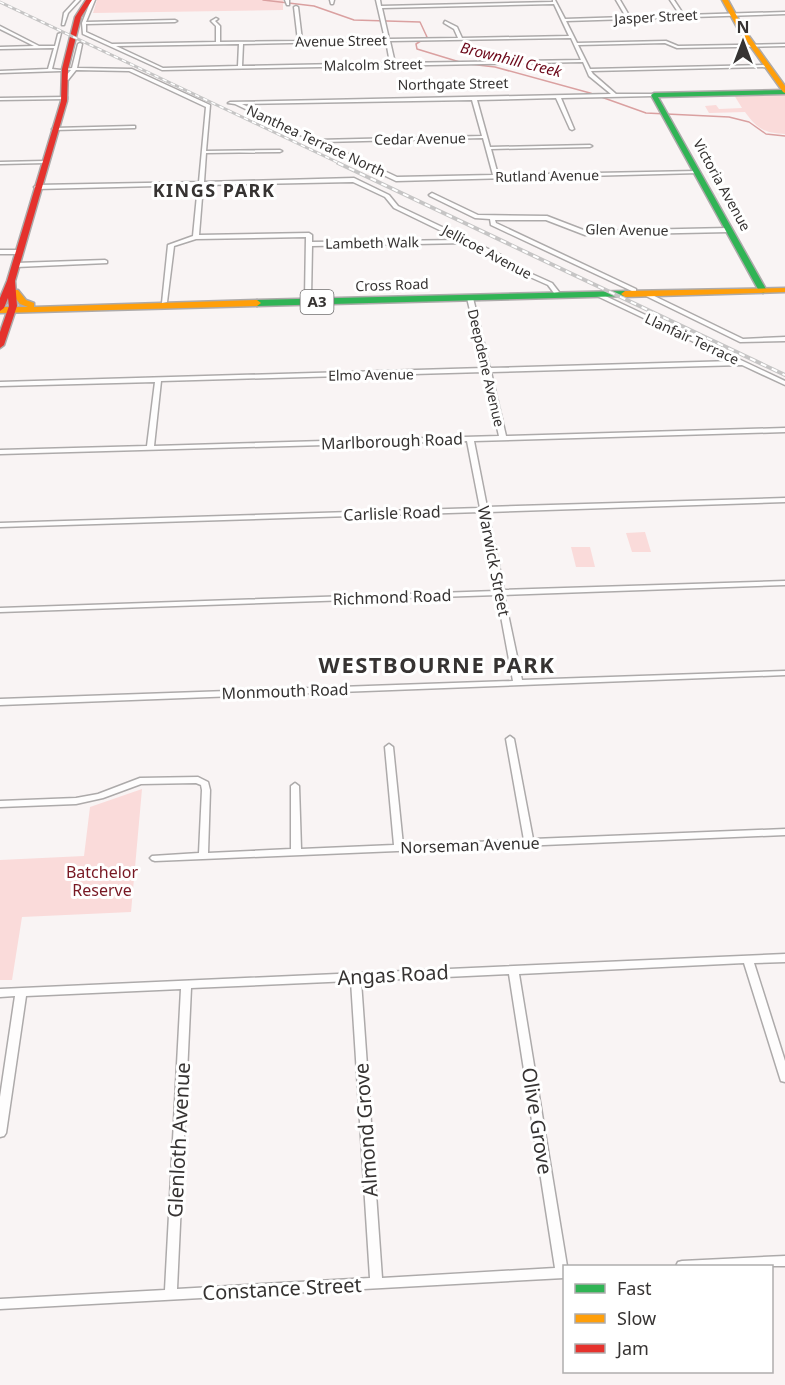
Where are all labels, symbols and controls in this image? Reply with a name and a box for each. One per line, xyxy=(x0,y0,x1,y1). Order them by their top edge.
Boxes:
street label: Jasper Street xyxy=(612,5,698,28)
north arrow xyxy=(713,12,773,72)
text: N xyxy=(736,16,750,38)
street label: Avenue Street xyxy=(295,30,387,51)
water label: Brownhill Creek xyxy=(459,37,564,81)
street label: Malcolm Street xyxy=(323,54,423,75)
street label: Northgate Street xyxy=(397,73,509,94)
street label: Nanthea Terrace North xyxy=(244,100,389,181)
street label: Cedar Avenue xyxy=(374,128,466,149)
street label: Victoria Avenue xyxy=(689,135,756,234)
street label: Rutland Avenue xyxy=(495,165,599,186)
district label: KINGS PARK xyxy=(153,178,275,202)
street label: Jellicoe Avenue xyxy=(438,219,535,283)
street label: Glen Avenue xyxy=(585,219,669,240)
street label: Lambeth Walk xyxy=(325,232,420,253)
street label: Cross Road xyxy=(355,274,429,295)
road number: A3 xyxy=(300,290,334,314)
street label: Deepdene Avenue xyxy=(464,307,509,429)
street label: Llanfair Terrace xyxy=(642,308,742,369)
street label: Elmo Avenue xyxy=(328,364,414,385)
street label: Marlborough Road xyxy=(321,428,463,454)
street label: Carlisle Road xyxy=(343,500,441,526)
street label: Warwick Street xyxy=(473,504,516,618)
street label: Richmond Road xyxy=(332,584,452,610)
district label: WESTBOURNE PARK xyxy=(319,649,555,679)
street label: Monmouth Road xyxy=(221,678,349,704)
street label: Norseman Avenue xyxy=(400,832,540,858)
park label: Batchelor Reserve xyxy=(66,861,138,901)
street label: Angas Road xyxy=(337,958,449,991)
street label: Glenloth Avenue xyxy=(161,1062,196,1218)
street label: Almond Grove xyxy=(347,1062,384,1198)
street label: Olive Grove xyxy=(516,1065,559,1176)
legend xyxy=(563,1265,773,1373)
street label: Constance Street xyxy=(202,1271,362,1306)
text: Fast xyxy=(617,1276,652,1300)
text: Slow xyxy=(617,1306,656,1330)
text: Jam xyxy=(615,1336,649,1360)

